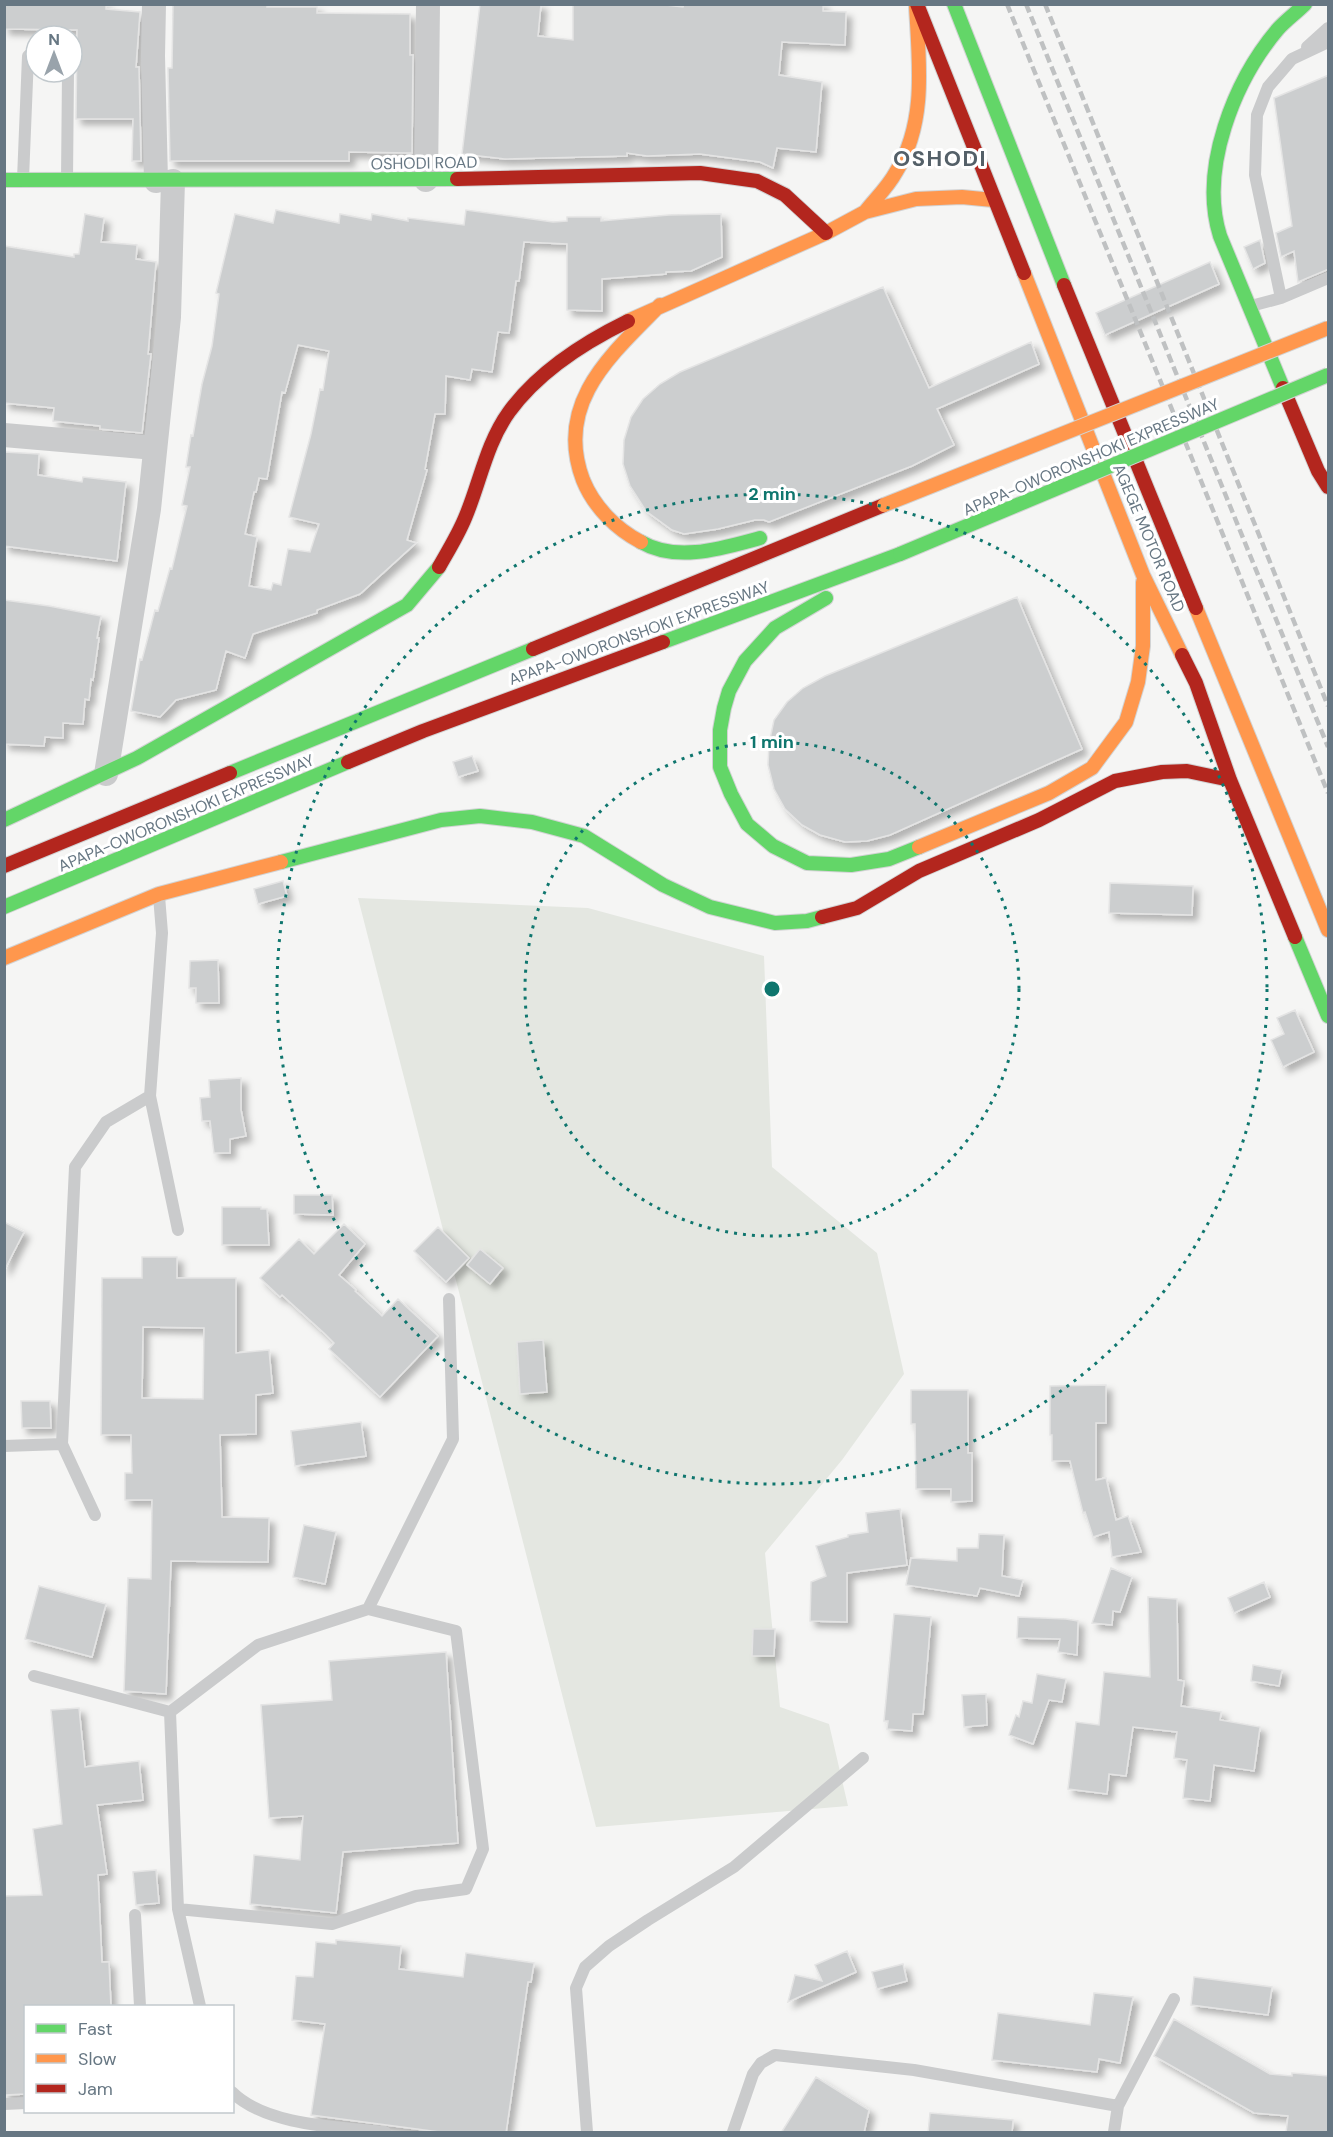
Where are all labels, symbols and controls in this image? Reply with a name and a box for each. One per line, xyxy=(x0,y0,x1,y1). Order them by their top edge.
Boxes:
north arrow xyxy=(24,24,84,84)
text: N xyxy=(48,29,60,50)
district label: OSHODI xyxy=(893,144,987,173)
street label: OSHODI ROAD xyxy=(370,152,478,174)
street label: APAPA-OWORONSHOKI EXPRESSWAY xyxy=(960,393,1222,521)
street label: AGEGE MOTOR ROAD xyxy=(1108,461,1190,615)
text: 2 min xyxy=(748,482,796,506)
street label: APAPA-OWORONSHOKI EXPRESSWAY xyxy=(506,576,772,690)
text: 1 min xyxy=(750,730,794,754)
street label: APAPA-OWORONSHOKI EXPRESSWAY xyxy=(55,749,317,877)
centre of rings xyxy=(762,979,782,999)
legend xyxy=(24,2005,234,2113)
text: Fast xyxy=(78,2017,113,2041)
text: Slow xyxy=(78,2047,117,2071)
text: Jam xyxy=(78,2077,113,2101)

